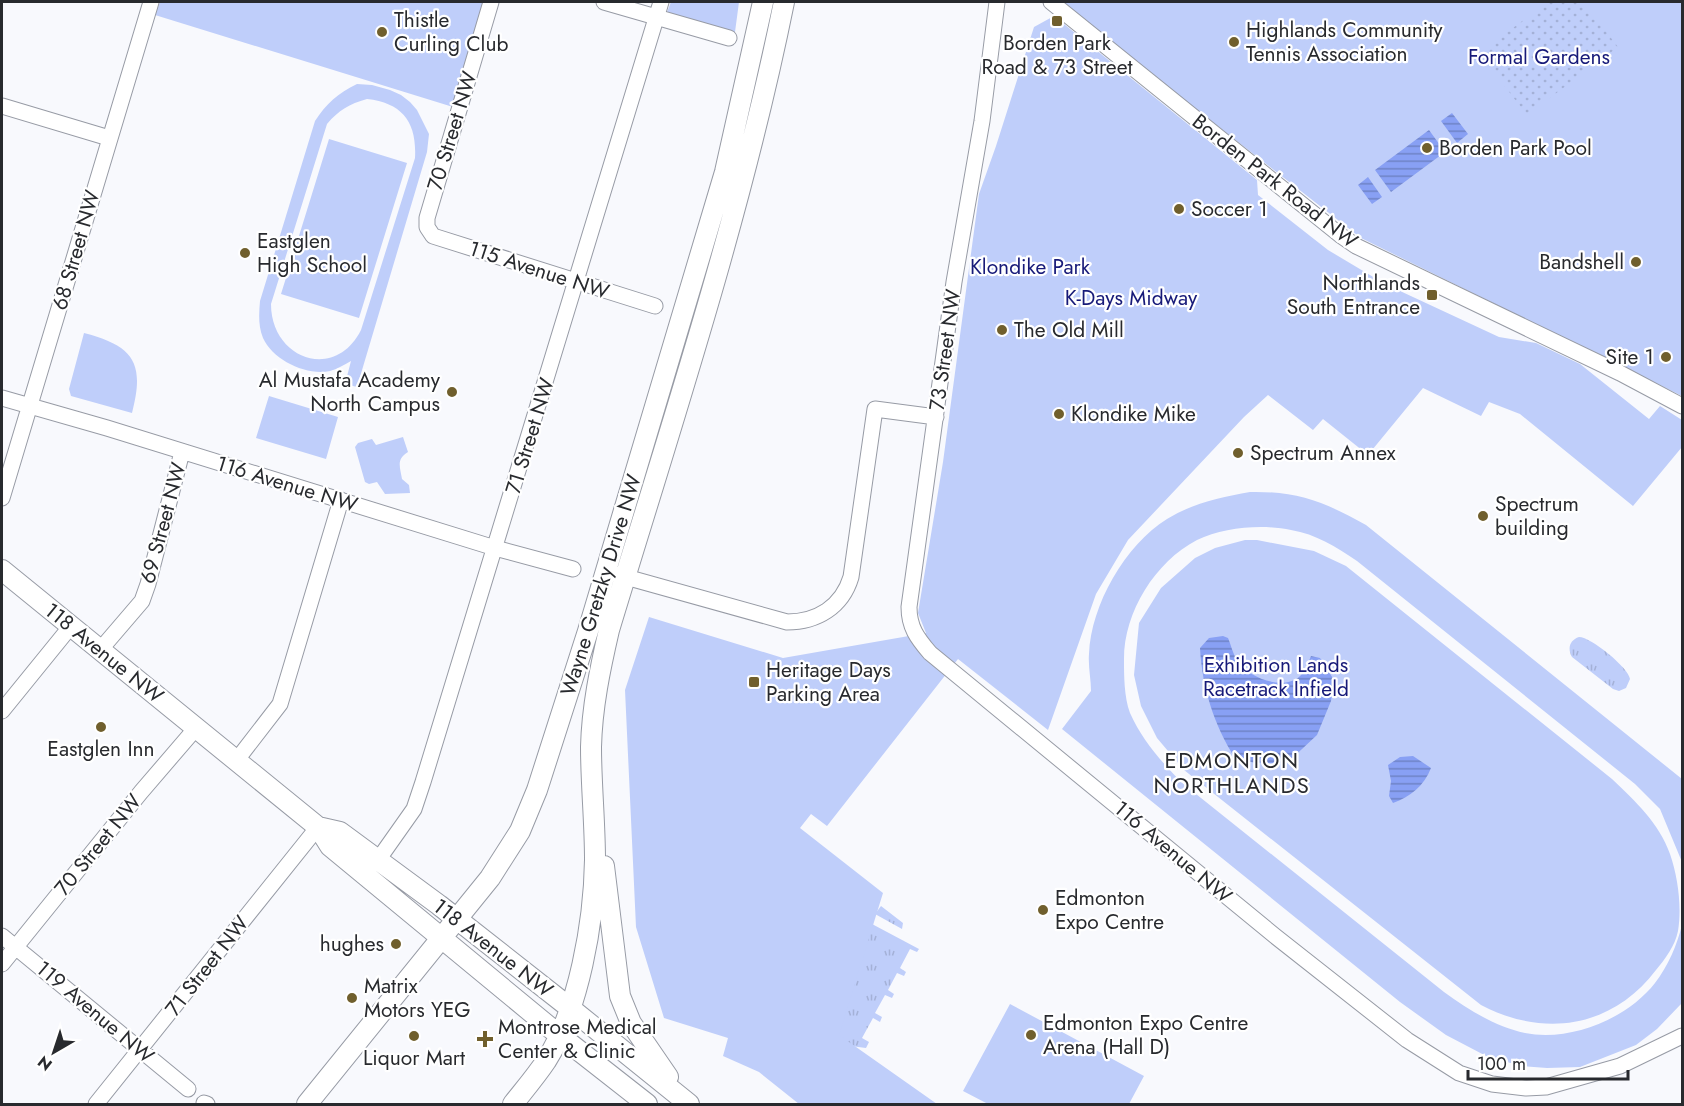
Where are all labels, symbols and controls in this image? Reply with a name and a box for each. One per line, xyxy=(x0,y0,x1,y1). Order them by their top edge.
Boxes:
place label: Thistle Curling Club xyxy=(394,5,508,59)
marker: Borden Park Road & 73 Street xyxy=(1050,14,1064,28)
place label: Highlands Community Tennis Association xyxy=(1246,15,1443,69)
marker: Thistle Curling Club xyxy=(375,25,389,39)
place label: Borden Park Road & 73 Street xyxy=(982,28,1132,82)
marker: Highlands Community Tennis Association xyxy=(1227,35,1241,49)
park label: Formal Gardens xyxy=(1468,42,1610,72)
street label: 70 Street NW xyxy=(420,67,484,194)
street label: Borden Park Road NW xyxy=(1186,107,1364,255)
place label: Borden Park Pool xyxy=(1439,133,1592,163)
marker: Borden Park Pool xyxy=(1420,141,1434,155)
street label: 68 Street NW xyxy=(45,186,107,313)
place label: Soccer 1 xyxy=(1191,194,1268,224)
marker: Soccer 1 xyxy=(1172,202,1186,216)
place label: Eastglen High School xyxy=(257,226,367,280)
street label: 115 Avenue NW xyxy=(465,233,613,307)
marker: Eastglen High School xyxy=(238,246,252,260)
place label: Bandshell xyxy=(1539,247,1624,277)
park label: Klondike Park xyxy=(970,252,1091,282)
marker: Bandshell xyxy=(1629,255,1643,269)
place label: Northlands South Entrance xyxy=(1287,268,1420,322)
park label: K-Days Midway xyxy=(1065,283,1198,313)
street label: 73 Street NW xyxy=(922,287,968,413)
marker: Northlands South Entrance xyxy=(1425,288,1439,302)
place label: The Old Mill xyxy=(1014,315,1124,345)
marker: The Old Mill xyxy=(995,323,1009,337)
place label: Site 1 xyxy=(1605,342,1654,372)
marker: Site 1 xyxy=(1659,350,1673,364)
place label: Al Mustafa Academy North Campus xyxy=(259,365,441,419)
street label: 71 Street NW xyxy=(498,374,562,498)
marker: Al Mustafa Academy North Campus xyxy=(445,385,459,399)
place label: Klondike Mike xyxy=(1071,399,1196,429)
marker: Klondike Mike xyxy=(1052,407,1066,421)
place label: Spectrum Annex xyxy=(1250,438,1396,468)
marker: Spectrum Annex xyxy=(1231,446,1245,460)
street label: 116 Avenue NW xyxy=(213,448,361,520)
street label: 69 Street NW xyxy=(132,459,194,587)
street label: Wayne Gretzky Drive NW xyxy=(553,470,649,699)
place label: Spectrum building xyxy=(1495,489,1579,543)
marker: Spectrum building xyxy=(1476,509,1490,523)
street label: 118 Avenue NW xyxy=(38,596,170,711)
park label: Exhibition Lands Racetrack Infield xyxy=(1203,650,1349,704)
place label: Heritage Days Parking Area xyxy=(766,655,891,709)
marker: Heritage Days Parking Area xyxy=(747,675,761,689)
marker: Eastglen Inn xyxy=(94,720,108,734)
place label: Eastglen Inn xyxy=(47,734,155,764)
district label: EDMONTON NORTHLANDS xyxy=(1154,744,1310,801)
street label: 70 Street NW xyxy=(48,787,149,902)
street label: 116 Avenue NW xyxy=(1107,794,1239,911)
place label: Edmonton Expo Centre xyxy=(1055,883,1164,937)
street label: 118 Avenue NW xyxy=(426,891,560,1005)
marker: Edmonton Expo Centre xyxy=(1036,903,1050,917)
street label: 71 Street NW xyxy=(158,909,256,1023)
place label: hughes xyxy=(320,929,384,959)
marker: hughes xyxy=(389,937,403,951)
street label: 119 Avenue NW xyxy=(31,955,159,1069)
place label: Matrix Motors YEG xyxy=(364,971,471,1025)
marker: Matrix Motors YEG xyxy=(345,991,359,1005)
place label: Edmonton Expo Centre Arena (Hall D) xyxy=(1043,1008,1248,1062)
place label: Montrose Medical Center & Clinic xyxy=(498,1012,657,1066)
north arrow xyxy=(24,1022,84,1082)
marker: Edmonton Expo Centre Arena (Hall D) xyxy=(1024,1028,1038,1042)
marker: Liquor Mart xyxy=(407,1029,421,1043)
marker: Montrose Medical Center & Clinic xyxy=(476,1030,494,1048)
place label: Liquor Mart xyxy=(363,1043,465,1073)
scale bar xyxy=(1468,1043,1628,1081)
text: 100 m xyxy=(1477,1051,1526,1077)

